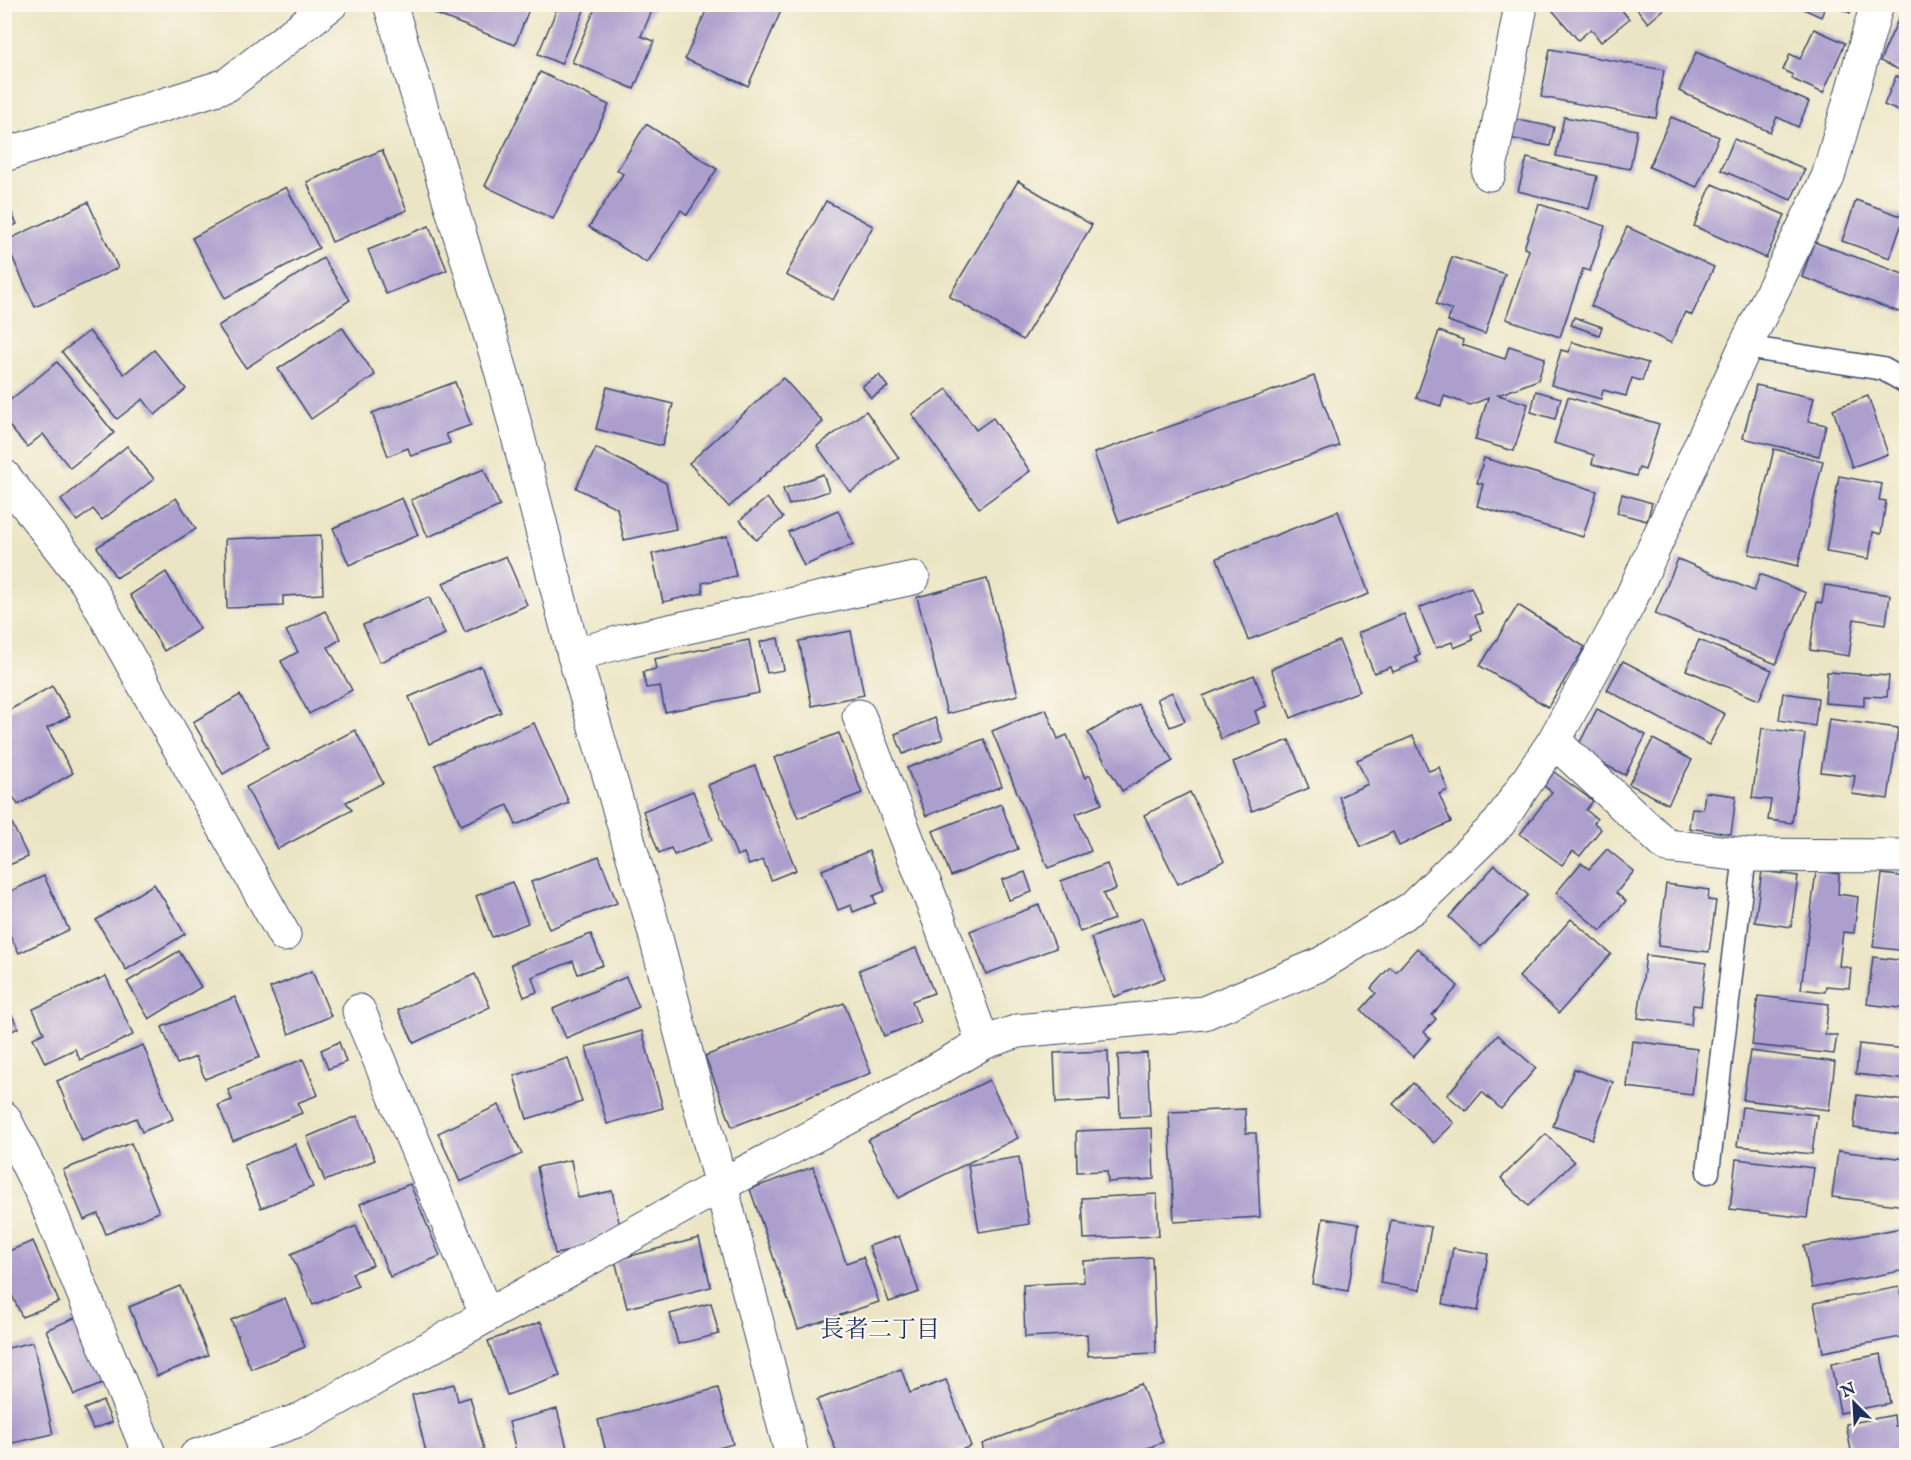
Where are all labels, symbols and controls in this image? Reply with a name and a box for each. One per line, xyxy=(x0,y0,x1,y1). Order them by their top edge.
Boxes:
district label: 長者二丁目 xyxy=(820,1315,940,1346)
north arrow xyxy=(1824,1373,1884,1433)
text: N xyxy=(1837,1379,1859,1403)

